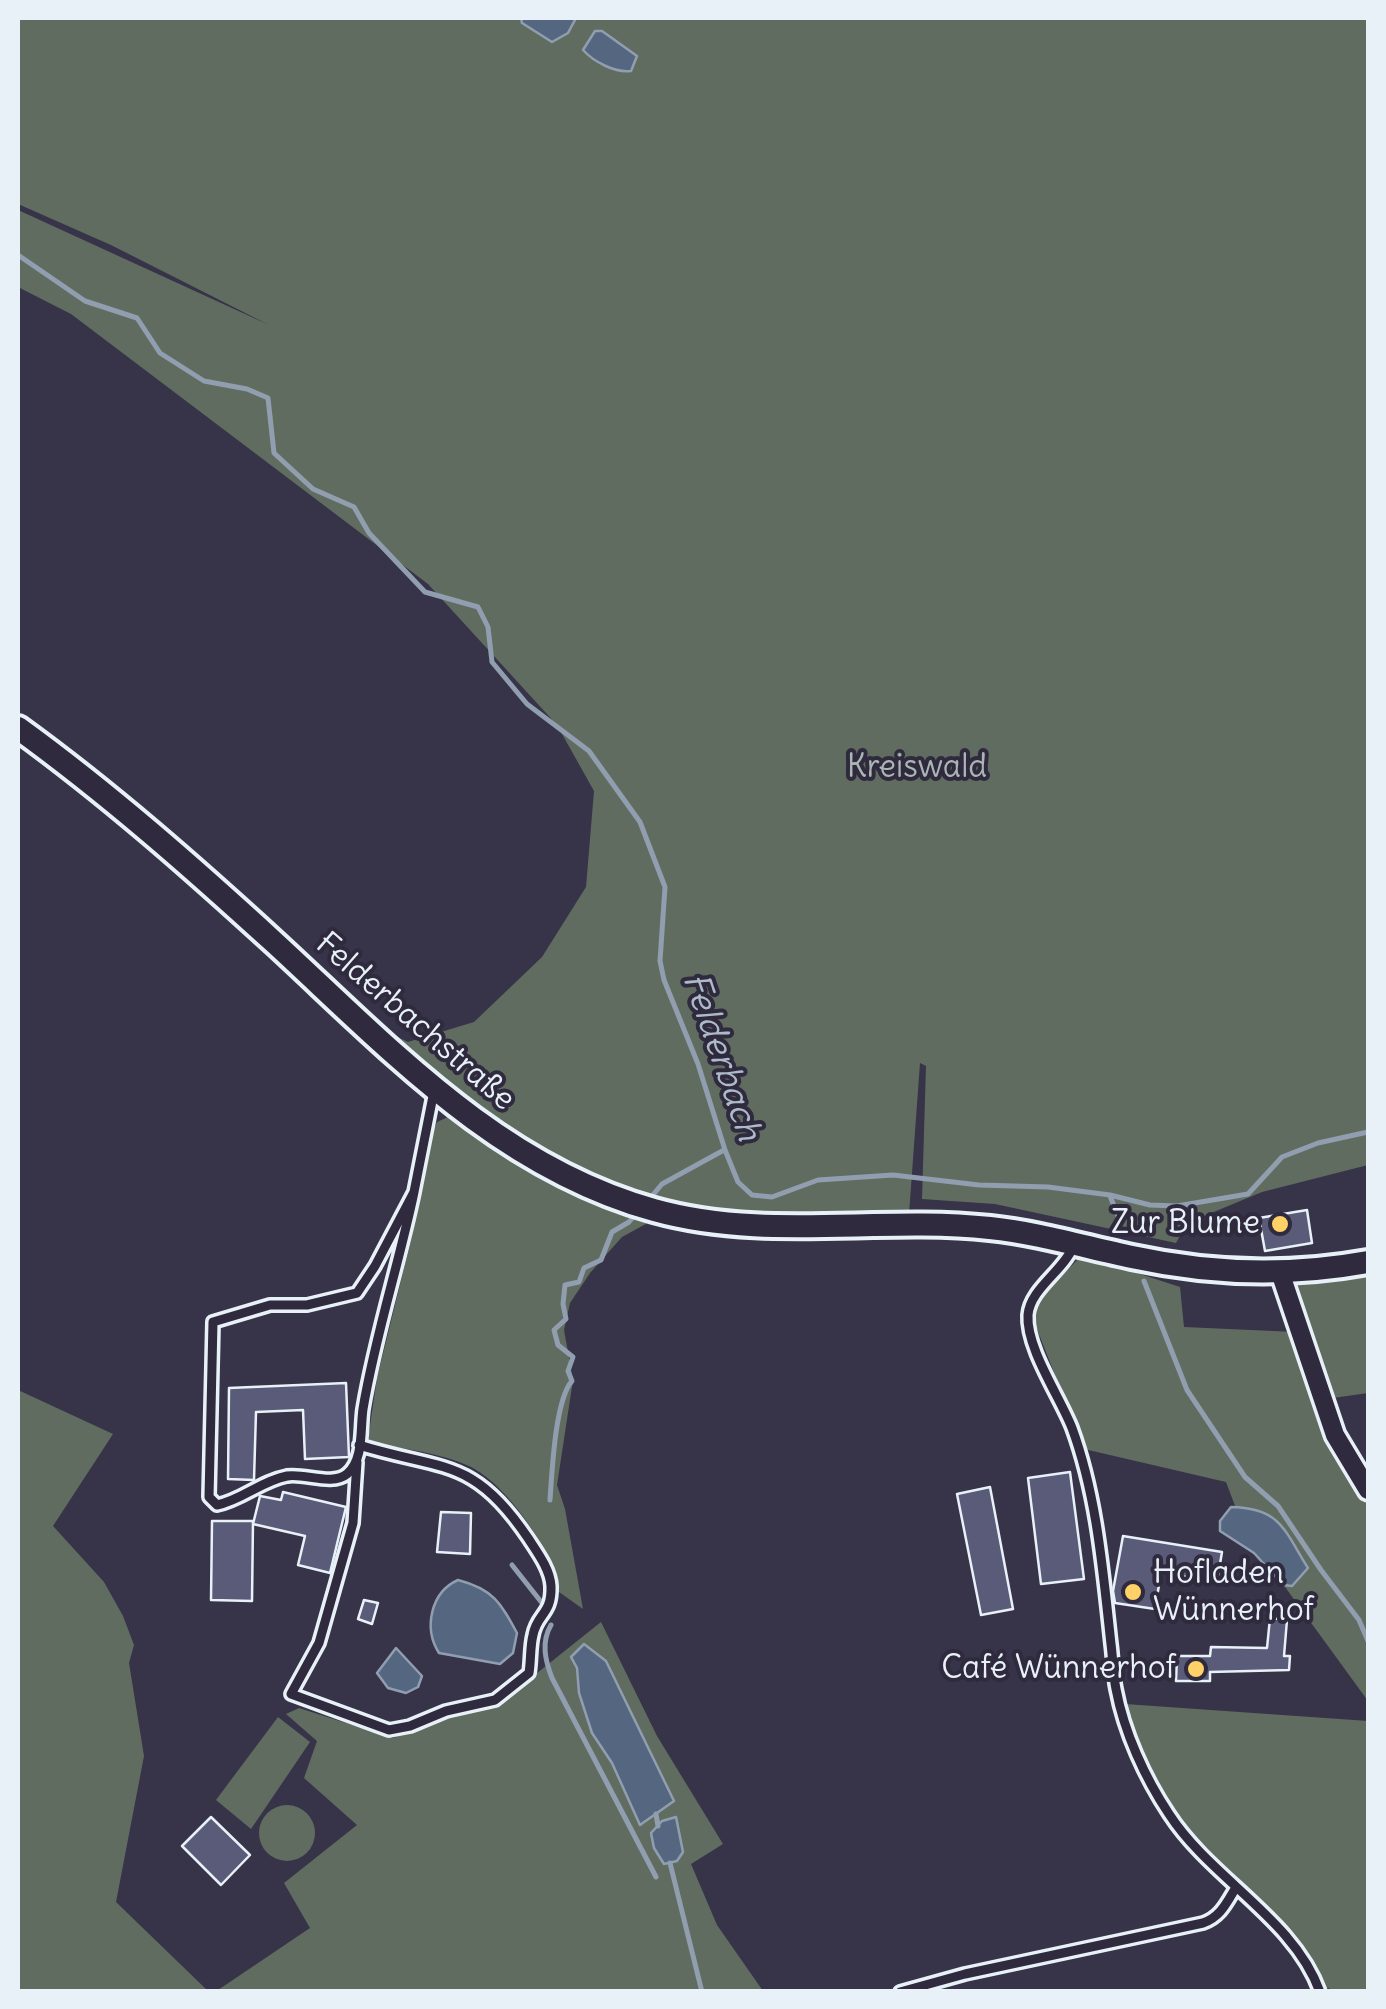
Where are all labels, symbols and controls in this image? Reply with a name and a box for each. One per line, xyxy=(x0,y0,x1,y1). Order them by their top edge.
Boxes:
park label: Kreiswald xyxy=(847,749,987,787)
street label: Felderbachstraße xyxy=(308,925,522,1119)
water label: Felderbach xyxy=(673,967,769,1147)
place label: Zur Blume xyxy=(1111,1205,1260,1243)
marker: Zur Blume xyxy=(1269,1213,1291,1235)
place label: Hofladen Wünnerhof xyxy=(1153,1555,1314,1630)
marker: Hofladen Wünnerhof xyxy=(1122,1581,1144,1603)
place label: Café Wünnerhof xyxy=(941,1650,1176,1688)
marker: Café Wünnerhof xyxy=(1185,1658,1207,1680)

